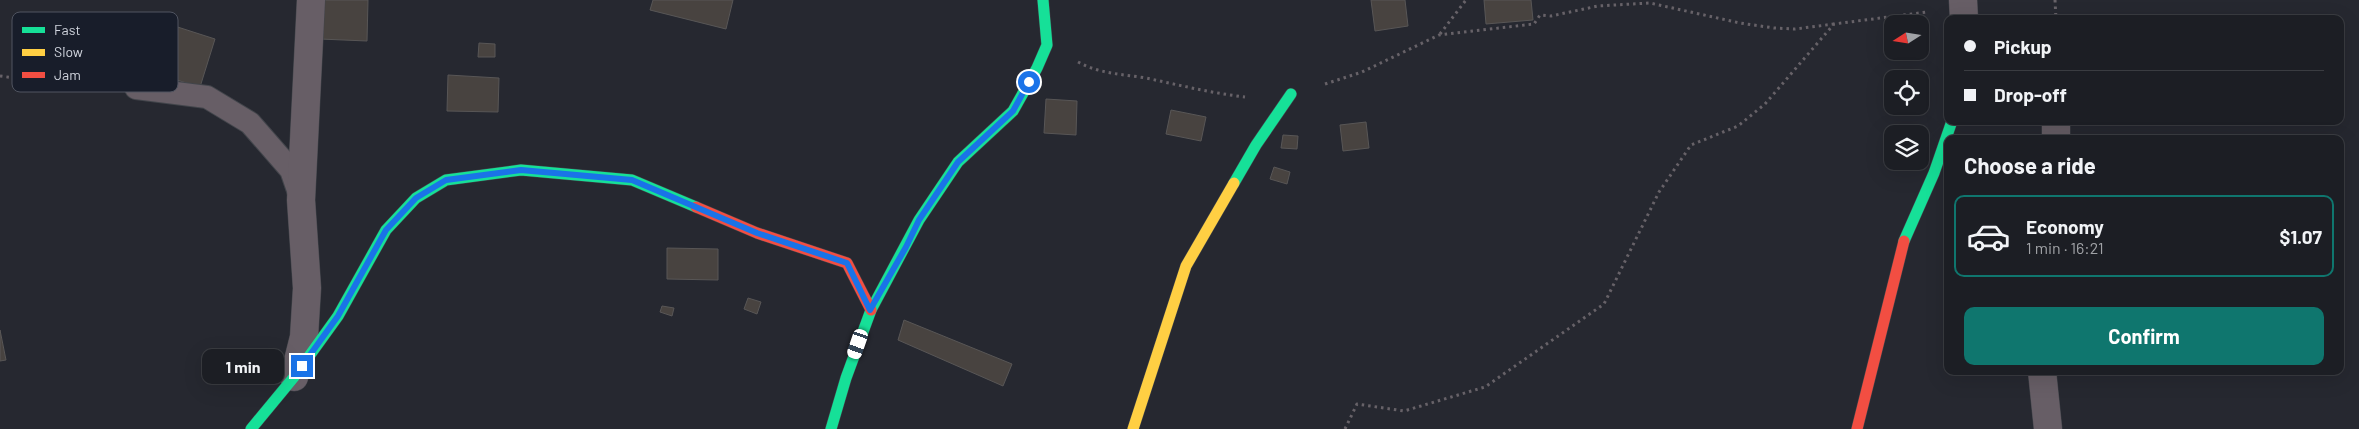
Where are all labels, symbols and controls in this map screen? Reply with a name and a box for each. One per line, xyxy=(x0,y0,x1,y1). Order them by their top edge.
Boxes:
legend xyxy=(12,12,178,92)
north arrow xyxy=(1884,15,1929,60)
map controls xyxy=(1884,15,1929,170)
text: Fast xyxy=(54,21,80,38)
text: Pickup xyxy=(1994,35,2052,58)
text: Slow xyxy=(54,43,83,60)
text: Jam xyxy=(54,66,81,83)
button: locate xyxy=(1884,70,1929,115)
route start xyxy=(1018,71,1040,93)
text: Drop-off xyxy=(1994,83,2067,106)
button: layers xyxy=(1884,125,1929,170)
text: Choose a ride xyxy=(1964,152,2096,178)
icon: car xyxy=(1966,214,2011,259)
text: Economy xyxy=(2026,215,2104,238)
text: $1.07 xyxy=(2280,225,2322,248)
text: 1 min · 16:21 xyxy=(2026,238,2104,257)
button: Confirm xyxy=(1964,307,2324,365)
car xyxy=(846,327,869,361)
callout: 1 min xyxy=(202,348,284,384)
route end xyxy=(291,355,313,377)
text: 1 min xyxy=(225,357,261,376)

